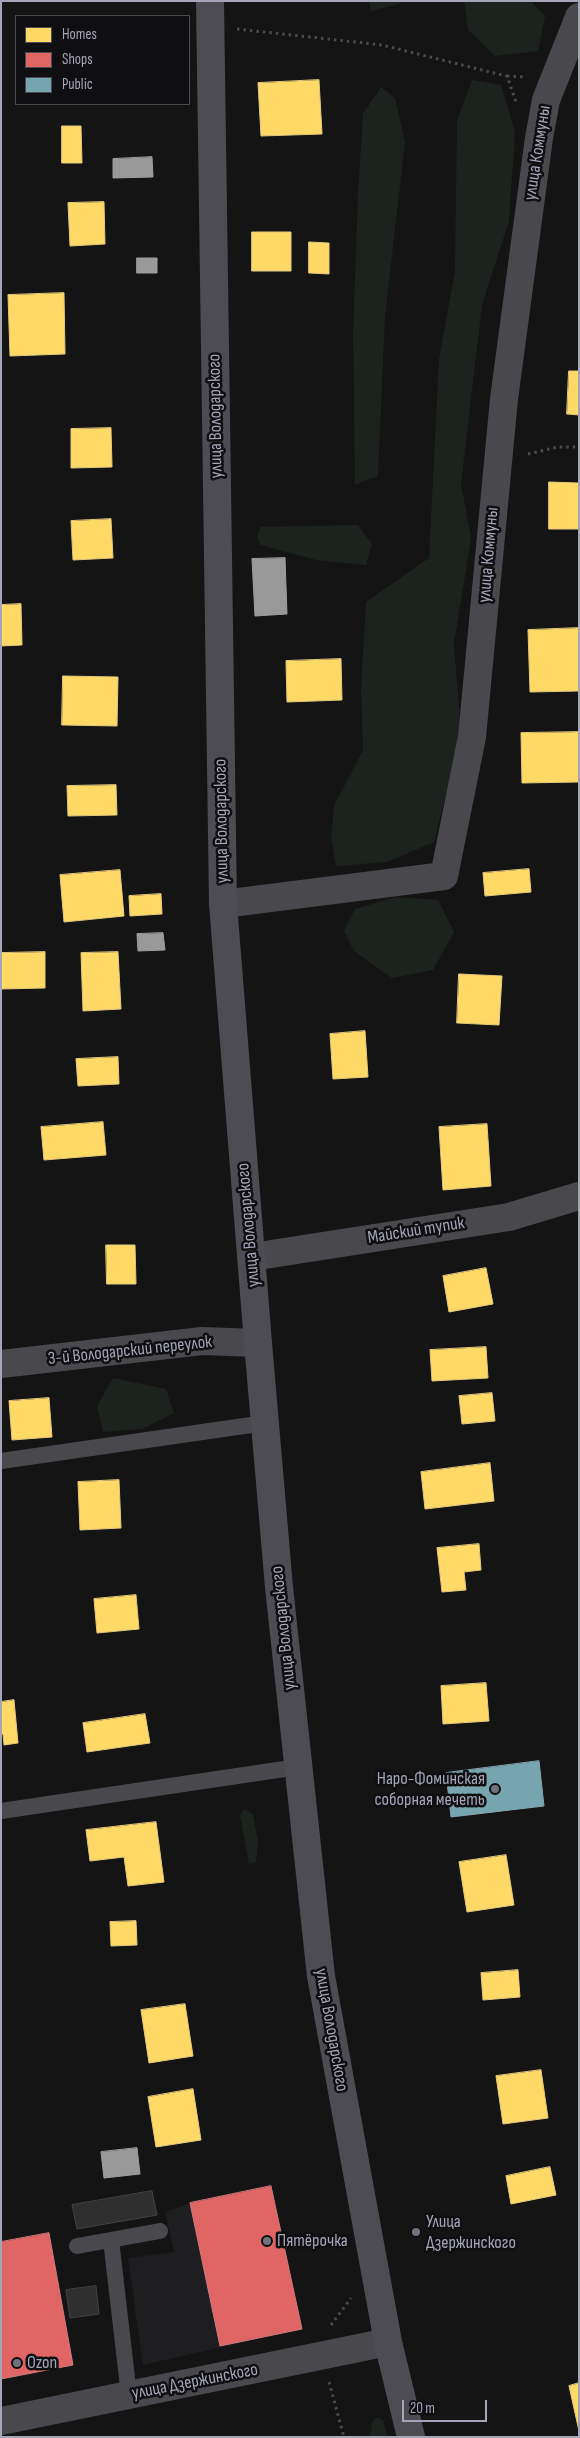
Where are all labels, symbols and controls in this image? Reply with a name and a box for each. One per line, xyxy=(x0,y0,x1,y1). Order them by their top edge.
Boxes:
legend xyxy=(15,15,190,105)
text: Homes xyxy=(62,25,97,44)
text: Shops xyxy=(62,50,93,69)
text: Public xyxy=(62,75,93,94)
street label: улица Коммуны xyxy=(520,104,556,202)
street label: улица Володарского xyxy=(204,354,228,478)
street label: улица Коммуны xyxy=(474,506,504,604)
street label: улица Володарского xyxy=(210,759,234,883)
street label: улица Володарского xyxy=(233,1162,265,1288)
street label: Майский тупик xyxy=(366,1213,466,1249)
street label: 3-й Володарский переулок xyxy=(47,1332,213,1370)
street label: улица Володарского xyxy=(267,1565,301,1691)
place label: Наро-Фоминская соборная мечеть xyxy=(374,1768,485,1810)
marker: Наро-Фоминская соборная мечеть xyxy=(489,1783,501,1795)
street label: улица Володарского xyxy=(310,1967,352,2093)
place label: Улица Дзержинского xyxy=(426,2211,516,2254)
marker: Улица Дзержинского xyxy=(410,2226,422,2238)
place label: Пятёрочка xyxy=(277,2230,348,2252)
marker: Пятёрочка xyxy=(261,2235,273,2247)
place label: Ozon xyxy=(27,2352,57,2374)
marker: Ozon xyxy=(11,2357,23,2369)
street label: улица Дзержинского xyxy=(130,2359,260,2405)
scale bar xyxy=(405,2390,490,2422)
text: 20 m xyxy=(410,2399,435,2418)

